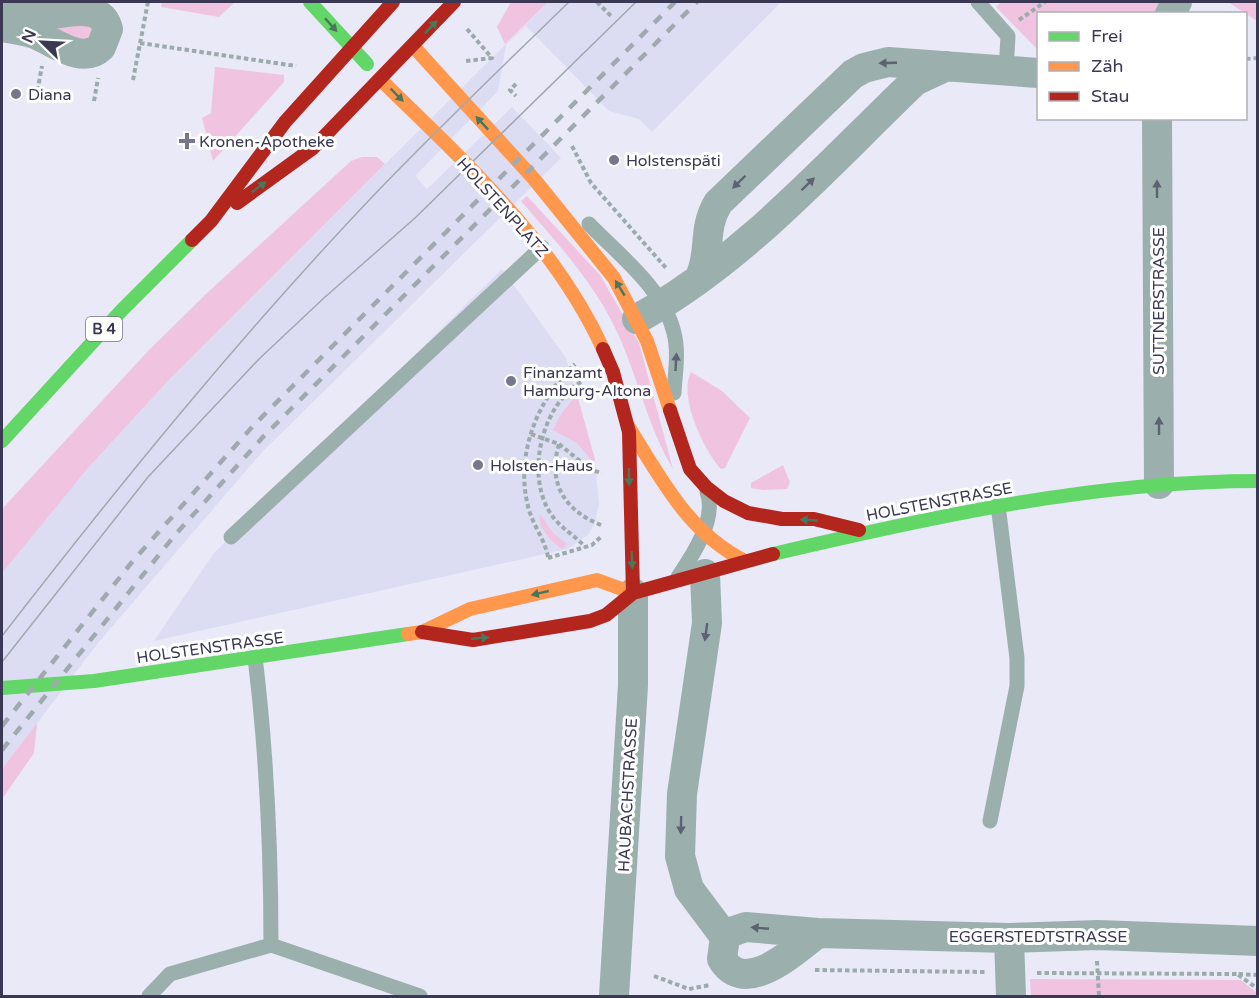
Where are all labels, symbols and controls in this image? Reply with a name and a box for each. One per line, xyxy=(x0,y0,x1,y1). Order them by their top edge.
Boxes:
north arrow xyxy=(12,12,72,72)
legend xyxy=(1037,12,1247,120)
one-way arrow xyxy=(324,17,338,32)
one-way arrow xyxy=(423,21,437,35)
text: Frei xyxy=(1091,25,1123,47)
text: N xyxy=(17,26,41,46)
text: Zäh xyxy=(1091,55,1124,77)
one-way arrow xyxy=(879,58,898,67)
place label: Diana xyxy=(28,85,72,105)
text: Stau xyxy=(1091,85,1130,107)
marker: Diana xyxy=(9,87,23,101)
one-way arrow xyxy=(389,88,403,102)
one-way arrow xyxy=(475,116,489,131)
place label: Kronen-Apotheke xyxy=(199,132,334,152)
marker: Kronen-Apotheke xyxy=(180,134,194,148)
place label: Holstenspäti xyxy=(626,151,721,171)
marker: Holstenspäti xyxy=(607,153,621,167)
street label: HOLSTENPLATZ xyxy=(452,154,552,262)
one-way arrow xyxy=(733,175,747,189)
one-way arrow xyxy=(800,177,814,191)
one-way arrow xyxy=(1152,179,1162,198)
one-way arrow xyxy=(250,181,266,193)
street label: SUTTNERSTRASSE xyxy=(1149,227,1169,375)
one-way arrow xyxy=(615,280,626,296)
road number: B 4 xyxy=(86,317,122,341)
one-way arrow xyxy=(671,352,681,371)
place label: Finanzamt Hamburg-Altona xyxy=(523,363,651,401)
marker: Finanzamt Hamburg-Altona xyxy=(504,374,518,388)
one-way arrow xyxy=(1154,416,1164,435)
place label: Holsten-Haus xyxy=(490,456,593,476)
marker: Holsten-Haus xyxy=(471,458,485,472)
one-way arrow xyxy=(624,468,634,487)
street label: HOLSTENSTRASSE xyxy=(864,478,1014,526)
one-way arrow xyxy=(800,515,819,525)
one-way arrow xyxy=(627,551,637,570)
one-way arrow xyxy=(531,589,549,599)
one-way arrow xyxy=(701,623,710,642)
street label: HOLSTENSTRASSE xyxy=(135,628,285,668)
one-way arrow xyxy=(470,633,489,643)
street label: HAUBACHSTRASSE xyxy=(614,718,642,873)
one-way arrow xyxy=(676,816,685,835)
one-way arrow xyxy=(751,923,770,933)
street label: EGGERSTEDTSTRASSE xyxy=(949,927,1127,947)

